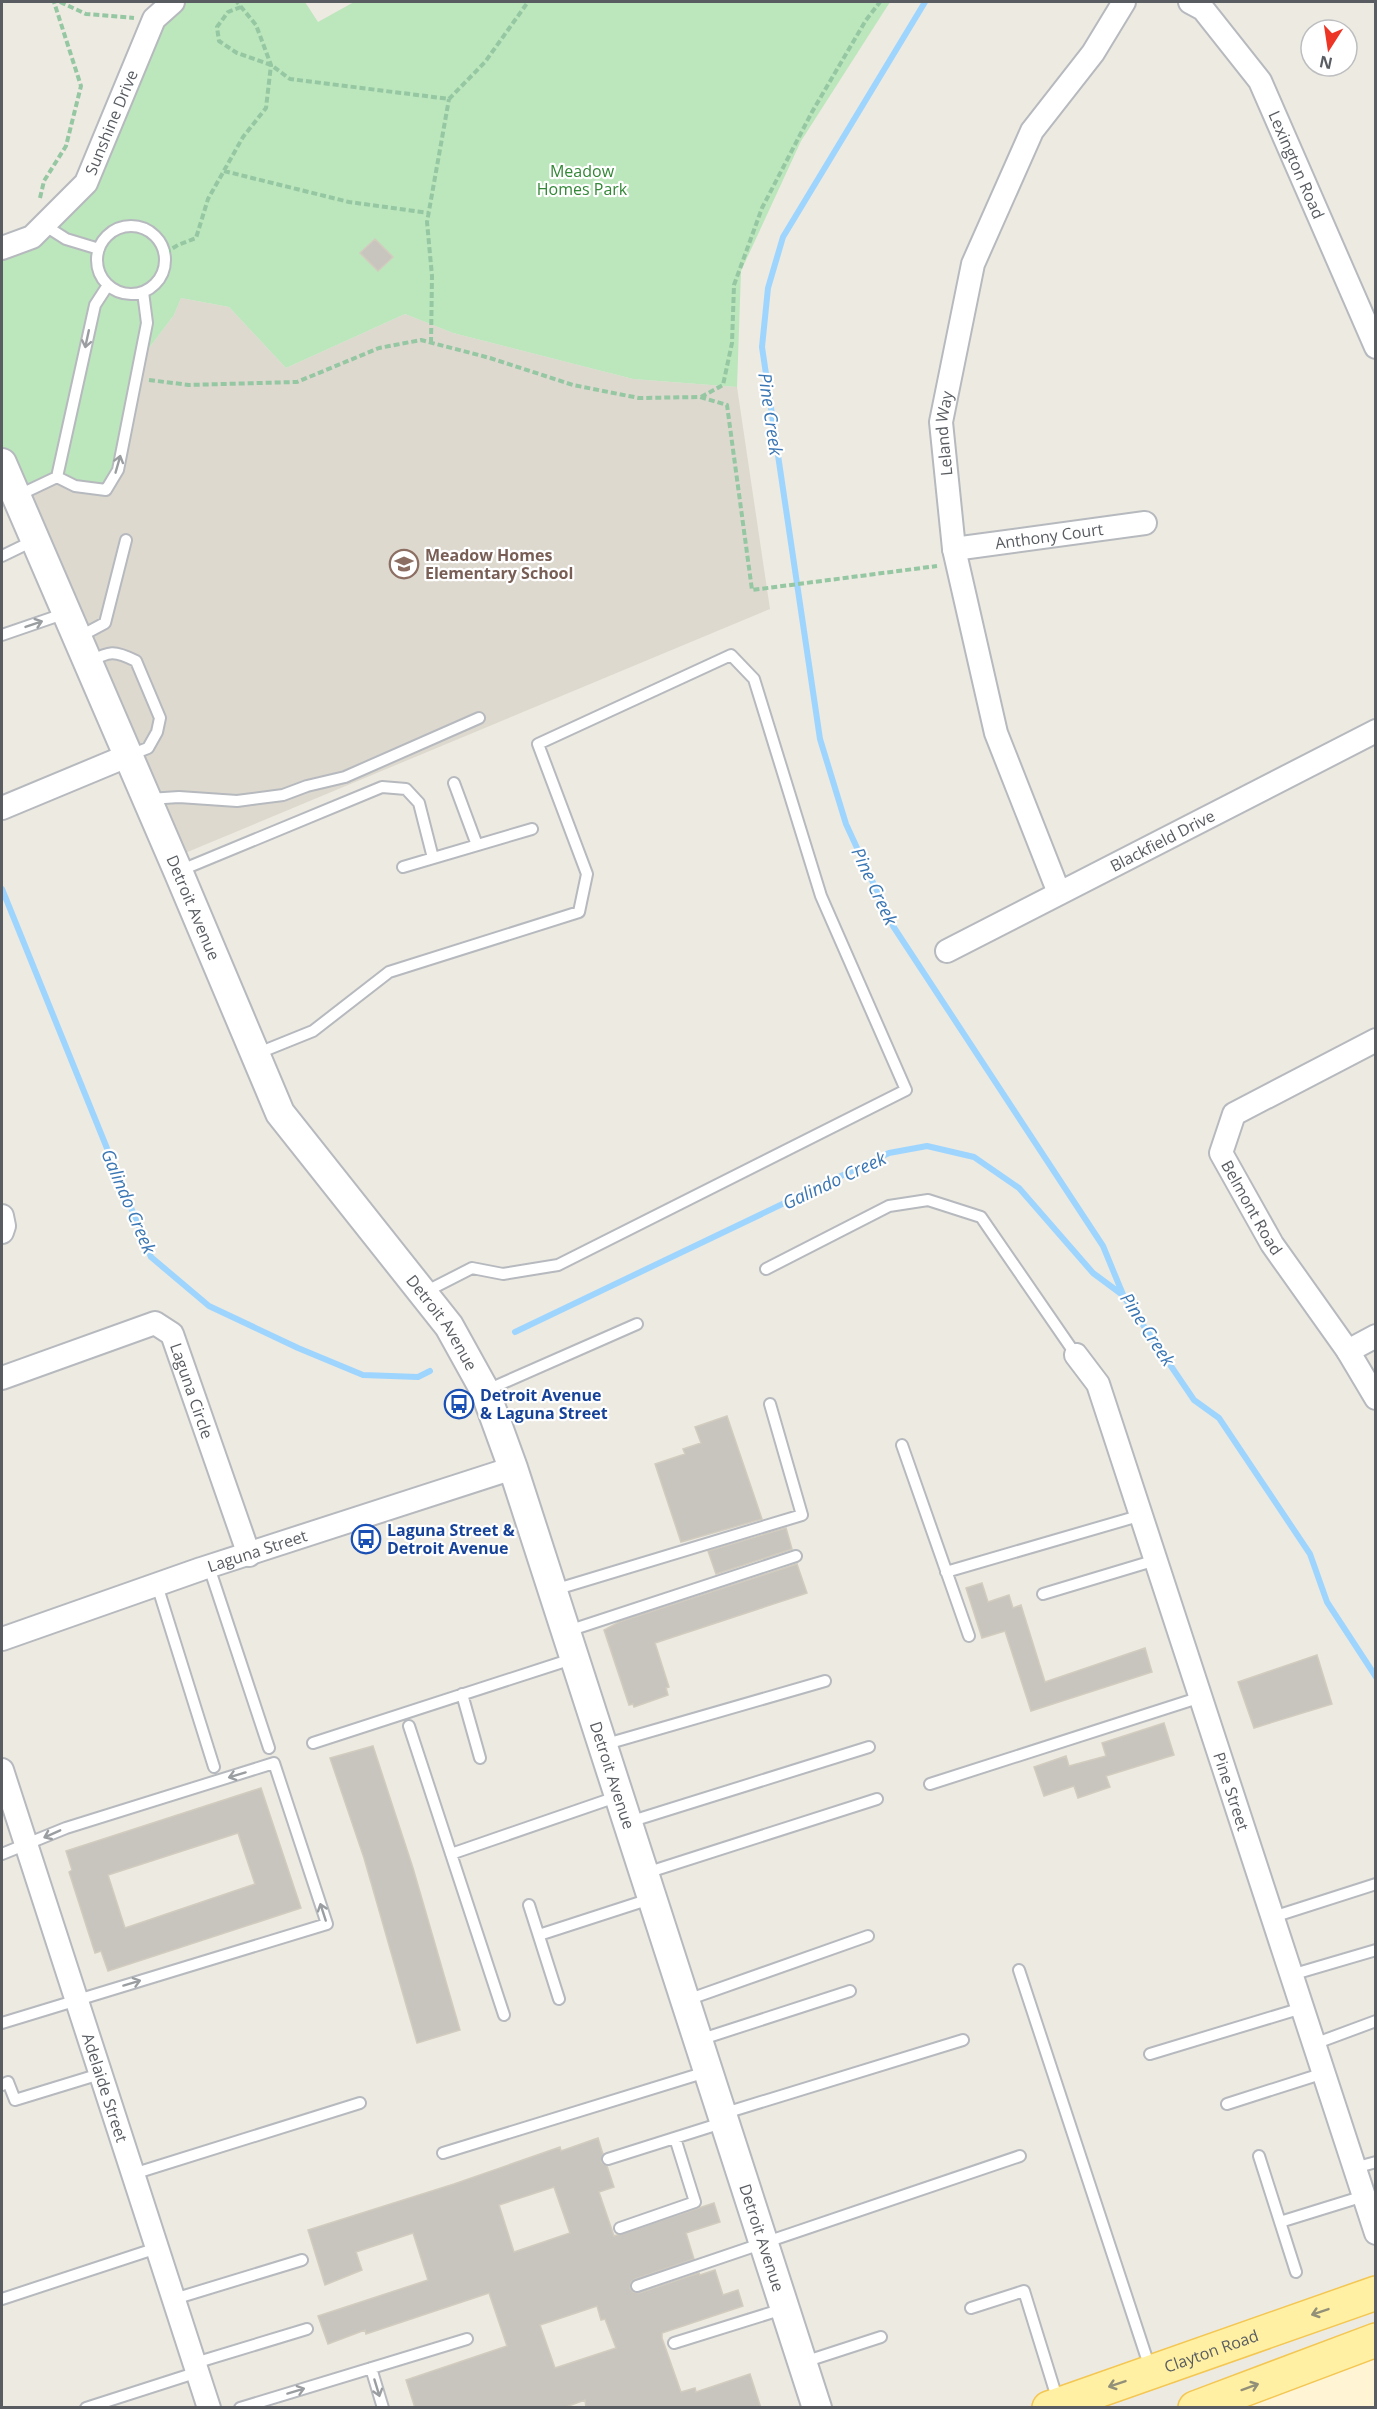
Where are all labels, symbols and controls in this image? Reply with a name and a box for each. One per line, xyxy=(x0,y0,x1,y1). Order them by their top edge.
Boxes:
north arrow xyxy=(1299,18,1359,78)
text: N xyxy=(1317,51,1335,75)
street label: Sunshine Drive xyxy=(80,66,143,178)
street label: Lexington Road xyxy=(1263,107,1330,222)
park label: Meadow Homes Park xyxy=(537,160,628,200)
one-way arrow xyxy=(81,329,93,348)
water label: Pine Creek xyxy=(753,371,789,458)
street label: Leland Way xyxy=(930,388,958,477)
one-way arrow xyxy=(113,455,124,474)
street label: Anthony Court xyxy=(994,518,1105,554)
place label: Meadow Homes Elementary School xyxy=(425,544,573,584)
school or university icon: Meadow Homes Elementary School xyxy=(388,548,420,580)
one-way arrow xyxy=(24,617,43,628)
street label: Blackfield Drive xyxy=(1106,805,1219,877)
water label: Pine Creek xyxy=(847,843,904,930)
street label: Detroit Avenue xyxy=(161,852,225,963)
water label: Galindo Creek xyxy=(96,1145,162,1258)
water label: Galindo Creek xyxy=(778,1145,891,1214)
street label: Belmont Road xyxy=(1216,1156,1288,1260)
street label: Detroit Avenue xyxy=(401,1270,482,1374)
water label: Pine Creek xyxy=(1115,1288,1181,1371)
street label: Laguna Circle xyxy=(165,1340,219,1442)
place label: Detroit Avenue & Laguna Street xyxy=(480,1384,608,1424)
bus stop icon: Detroit Avenue & Laguna Street xyxy=(443,1388,475,1420)
place label: Laguna Street & Detroit Avenue xyxy=(387,1519,515,1559)
bus stop icon: Laguna Street & Detroit Avenue xyxy=(350,1523,382,1555)
street label: Laguna Street xyxy=(205,1524,310,1577)
street label: Detroit Avenue xyxy=(585,1719,640,1832)
street label: Pine Street xyxy=(1208,1749,1255,1834)
one-way arrow xyxy=(228,1770,247,1781)
one-way arrow xyxy=(43,1829,61,1841)
one-way arrow xyxy=(316,1903,327,1922)
one-way arrow xyxy=(122,1977,141,1988)
street label: Adelaide Street xyxy=(77,2030,133,2145)
street label: Detroit Avenue xyxy=(734,2181,790,2294)
one-way arrow xyxy=(1311,2307,1330,2318)
street label: Clayton Road xyxy=(1161,2324,1261,2378)
one-way arrow xyxy=(372,2378,383,2397)
one-way arrow xyxy=(1108,2379,1126,2390)
one-way arrow xyxy=(1240,2381,1259,2392)
one-way arrow xyxy=(286,2384,305,2395)

